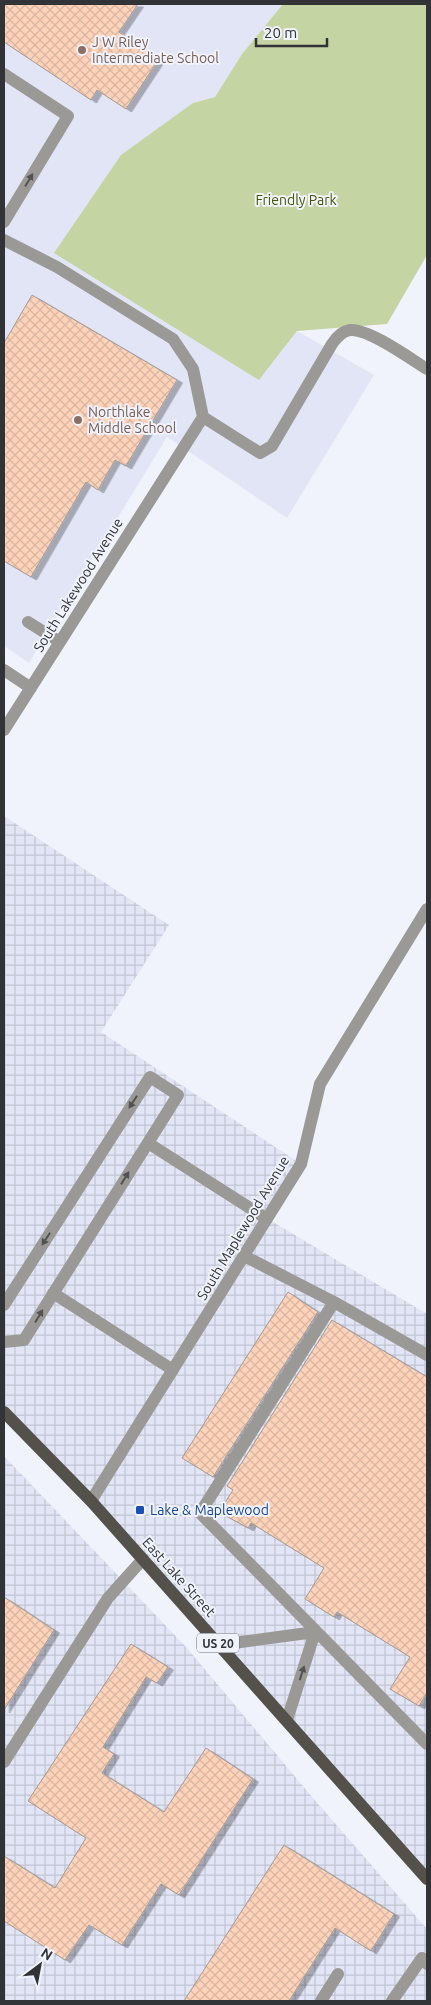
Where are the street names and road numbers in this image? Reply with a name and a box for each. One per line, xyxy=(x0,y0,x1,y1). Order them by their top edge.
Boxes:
street label: South Lakewood Avenue xyxy=(30,515,126,655)
street label: South Maplewood Avenue xyxy=(194,1153,292,1303)
street label: East Lake Street xyxy=(139,1534,219,1620)
road number: US 20 xyxy=(197,1634,239,1652)

